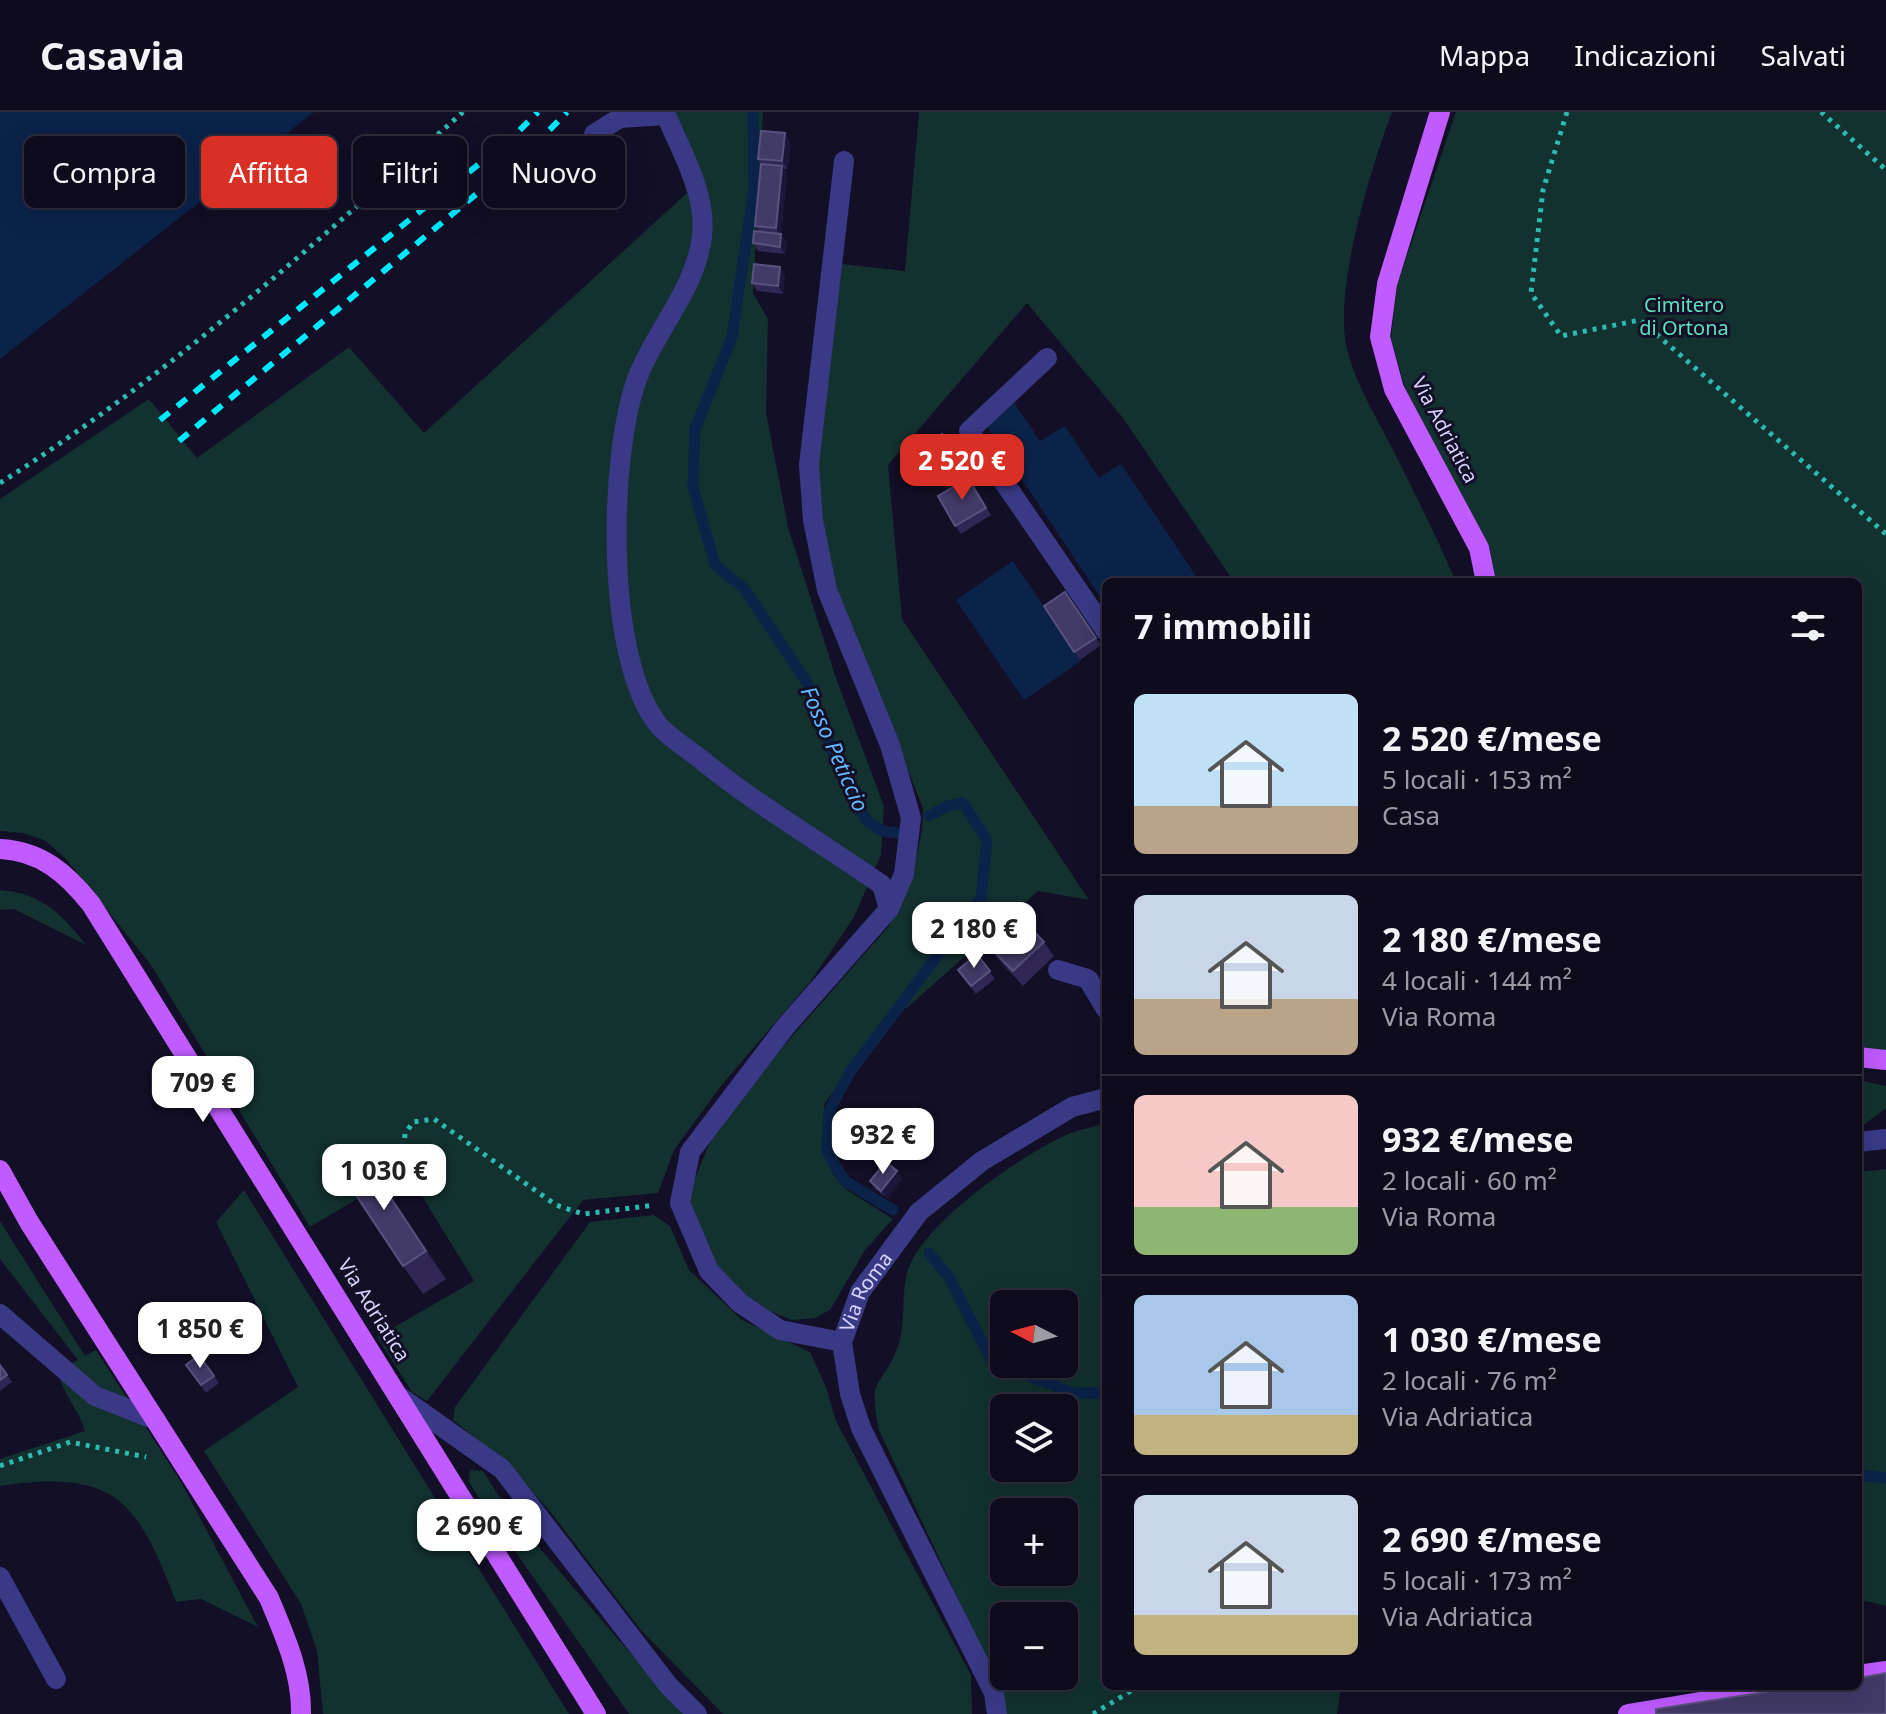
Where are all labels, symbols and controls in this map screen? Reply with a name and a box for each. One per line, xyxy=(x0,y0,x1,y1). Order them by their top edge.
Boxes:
text: Casavia xyxy=(40,29,185,81)
text: Mappa xyxy=(1439,36,1530,74)
text: Indicazioni xyxy=(1574,36,1716,74)
text: Salvati xyxy=(1760,36,1846,74)
chip: Compra xyxy=(24,136,185,208)
chip: Affitta xyxy=(201,136,337,208)
chip: Filtri xyxy=(353,136,467,208)
chip: Nuovo xyxy=(483,136,625,208)
park label: Cimitero di Ortona xyxy=(1639,291,1729,341)
street label: Via Adriatica xyxy=(1406,372,1485,488)
pin: 2 520 € xyxy=(888,434,1036,502)
text: 2 520 € xyxy=(918,442,1006,478)
text: 7 immobili xyxy=(1134,603,1312,649)
icon: filters xyxy=(1786,604,1830,648)
water label: Fosso Peticcio xyxy=(795,681,877,816)
text: 2 520 €/mese xyxy=(1382,715,1602,761)
icon: home xyxy=(1198,726,1294,822)
text: 5 locali · 153 m² xyxy=(1382,761,1572,797)
text: Casa xyxy=(1382,797,1440,833)
pin: 2 180 € xyxy=(900,902,1048,970)
text: 2 180 € xyxy=(930,910,1018,946)
text: 2 180 €/mese xyxy=(1382,916,1602,962)
icon: home xyxy=(1198,927,1294,1023)
text: 4 locali · 144 m² xyxy=(1382,962,1572,998)
text: Via Roma xyxy=(1382,998,1496,1034)
pin: 709 € xyxy=(147,1056,259,1124)
text: 709 € xyxy=(170,1064,236,1100)
pin: 932 € xyxy=(827,1108,939,1176)
text: 932 € xyxy=(850,1116,916,1152)
text: 932 €/mese xyxy=(1382,1116,1574,1162)
icon: home xyxy=(1198,1127,1294,1223)
pin: 1 030 € xyxy=(310,1144,458,1212)
text: 1 030 € xyxy=(340,1152,428,1188)
text: 2 locali · 60 m² xyxy=(1382,1162,1557,1198)
text: Via Roma xyxy=(1382,1198,1496,1234)
street label: Via Roma xyxy=(833,1246,898,1335)
street label: Via Adriatica xyxy=(332,1253,417,1366)
north arrow xyxy=(990,1290,1078,1378)
map controls xyxy=(990,1290,1078,1690)
pin: 1 850 € xyxy=(126,1302,274,1370)
text: 1 850 € xyxy=(156,1310,244,1346)
text: 1 030 €/mese xyxy=(1382,1316,1602,1362)
icon: home xyxy=(1198,1327,1294,1423)
text: 2 locali · 76 m² xyxy=(1382,1362,1557,1398)
button: layers xyxy=(990,1394,1078,1482)
text: Via Adriatica xyxy=(1382,1398,1533,1434)
button: + xyxy=(990,1498,1078,1586)
pin: 2 690 € xyxy=(405,1499,553,1567)
text: 2 690 € xyxy=(435,1507,523,1543)
text: 2 690 €/mese xyxy=(1382,1516,1602,1562)
icon: home xyxy=(1198,1527,1294,1623)
text: 5 locali · 173 m² xyxy=(1382,1562,1572,1598)
text: Via Adriatica xyxy=(1382,1598,1533,1634)
button: − xyxy=(990,1602,1078,1690)

